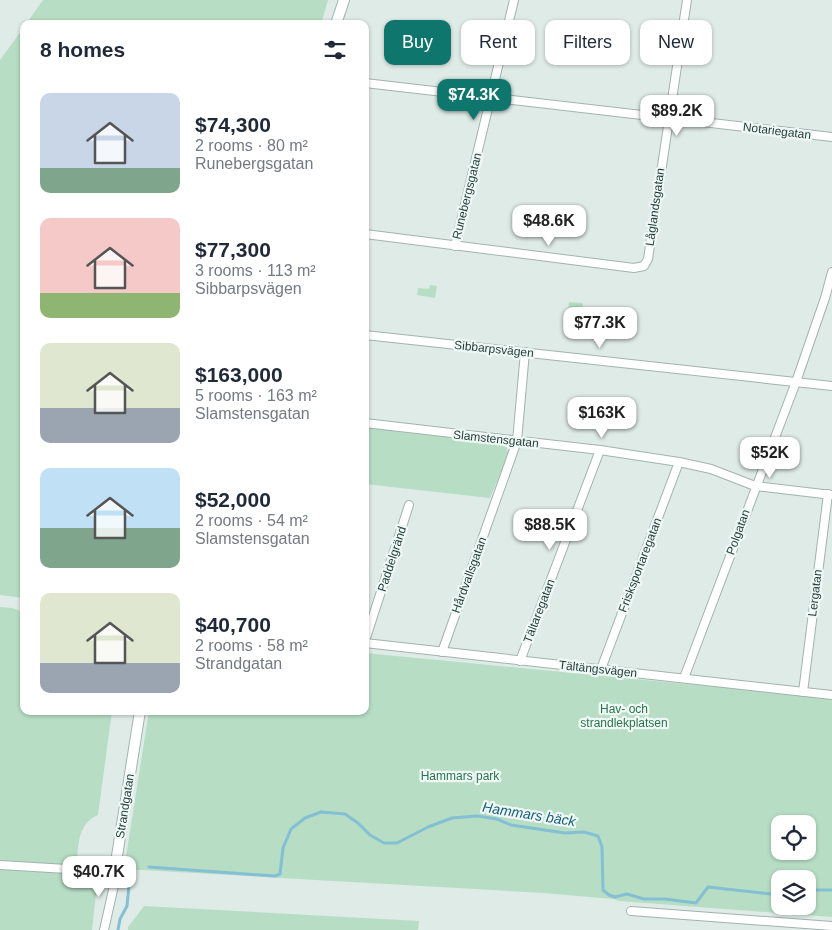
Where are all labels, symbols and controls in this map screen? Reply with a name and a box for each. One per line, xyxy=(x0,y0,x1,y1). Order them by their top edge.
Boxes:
chip: Buy xyxy=(384,20,451,65)
chip: Rent xyxy=(461,20,535,65)
chip: Filters xyxy=(545,20,630,65)
chip: New xyxy=(640,20,712,65)
icon: filters xyxy=(321,36,349,64)
text: 8 homes xyxy=(40,38,125,61)
pin: $74.3K xyxy=(433,78,515,121)
text: $74.3K xyxy=(448,86,500,103)
pin: $89.2K xyxy=(636,94,718,137)
text: $89.2K xyxy=(651,102,703,119)
icon: home xyxy=(80,113,140,173)
text: $74,300 xyxy=(195,113,271,136)
street label: Notariegatan xyxy=(742,120,812,142)
text: 2 rooms · 80 m² xyxy=(195,137,308,154)
street label: Runebergsgatan xyxy=(449,151,485,241)
text: Runebergsgatan xyxy=(195,155,313,172)
street label: Låglandsgatan xyxy=(643,167,667,247)
pin: $48.6K xyxy=(508,204,590,247)
text: $48.6K xyxy=(523,212,575,229)
icon: home xyxy=(80,238,140,298)
text: $77,300 xyxy=(195,238,271,261)
text: 3 rooms · 113 m² xyxy=(195,262,316,279)
text: Sibbarpsvägen xyxy=(195,280,302,297)
pin: $77.3K xyxy=(559,306,641,349)
text: $77.3K xyxy=(574,314,626,331)
street label: Sibbarpsvägen xyxy=(453,338,535,360)
icon: home xyxy=(80,363,140,423)
text: $163,000 xyxy=(195,363,283,386)
text: 5 rooms · 163 m² xyxy=(195,387,317,404)
pin: $163K xyxy=(567,396,637,439)
text: $163K xyxy=(578,404,626,421)
text: Slamstensgatan xyxy=(195,405,310,422)
street label: Slamstensgatan xyxy=(452,428,540,450)
pin: $52K xyxy=(740,436,800,479)
text: $52K xyxy=(751,444,789,461)
icon: home xyxy=(80,488,140,548)
text: $52,000 xyxy=(195,488,271,511)
street label: Polgatan xyxy=(723,507,753,557)
pin: $88.5K xyxy=(509,508,591,551)
text: 2 rooms · 54 m² xyxy=(195,512,308,529)
text: $88.5K xyxy=(524,516,576,533)
street label: Frisksportaregatan xyxy=(616,516,664,614)
street label: Paddelgränd xyxy=(375,524,409,594)
text: Slamstensgatan xyxy=(195,530,310,547)
street label: Hårdvallsgatan xyxy=(449,535,489,615)
street label: Lergatan xyxy=(805,569,825,617)
street label: Tältaregatan xyxy=(520,577,558,645)
icon: home xyxy=(80,613,140,673)
text: $40,700 xyxy=(195,613,271,636)
text: 2 rooms · 58 m² xyxy=(195,637,308,654)
text: Strandgatan xyxy=(195,655,282,672)
street label: Tältängsvägen xyxy=(558,658,638,680)
park label: Hav- och strandlekplatsen xyxy=(580,702,668,730)
park label: Hammars park xyxy=(421,769,500,783)
street label: Strandgatan xyxy=(113,773,137,839)
water label: Hammars bäck xyxy=(481,799,578,829)
map controls xyxy=(771,815,816,915)
button: locate xyxy=(771,815,816,860)
pin: $40.7K xyxy=(58,856,140,898)
text: $40.7K xyxy=(73,863,125,880)
button: layers xyxy=(771,870,816,915)

